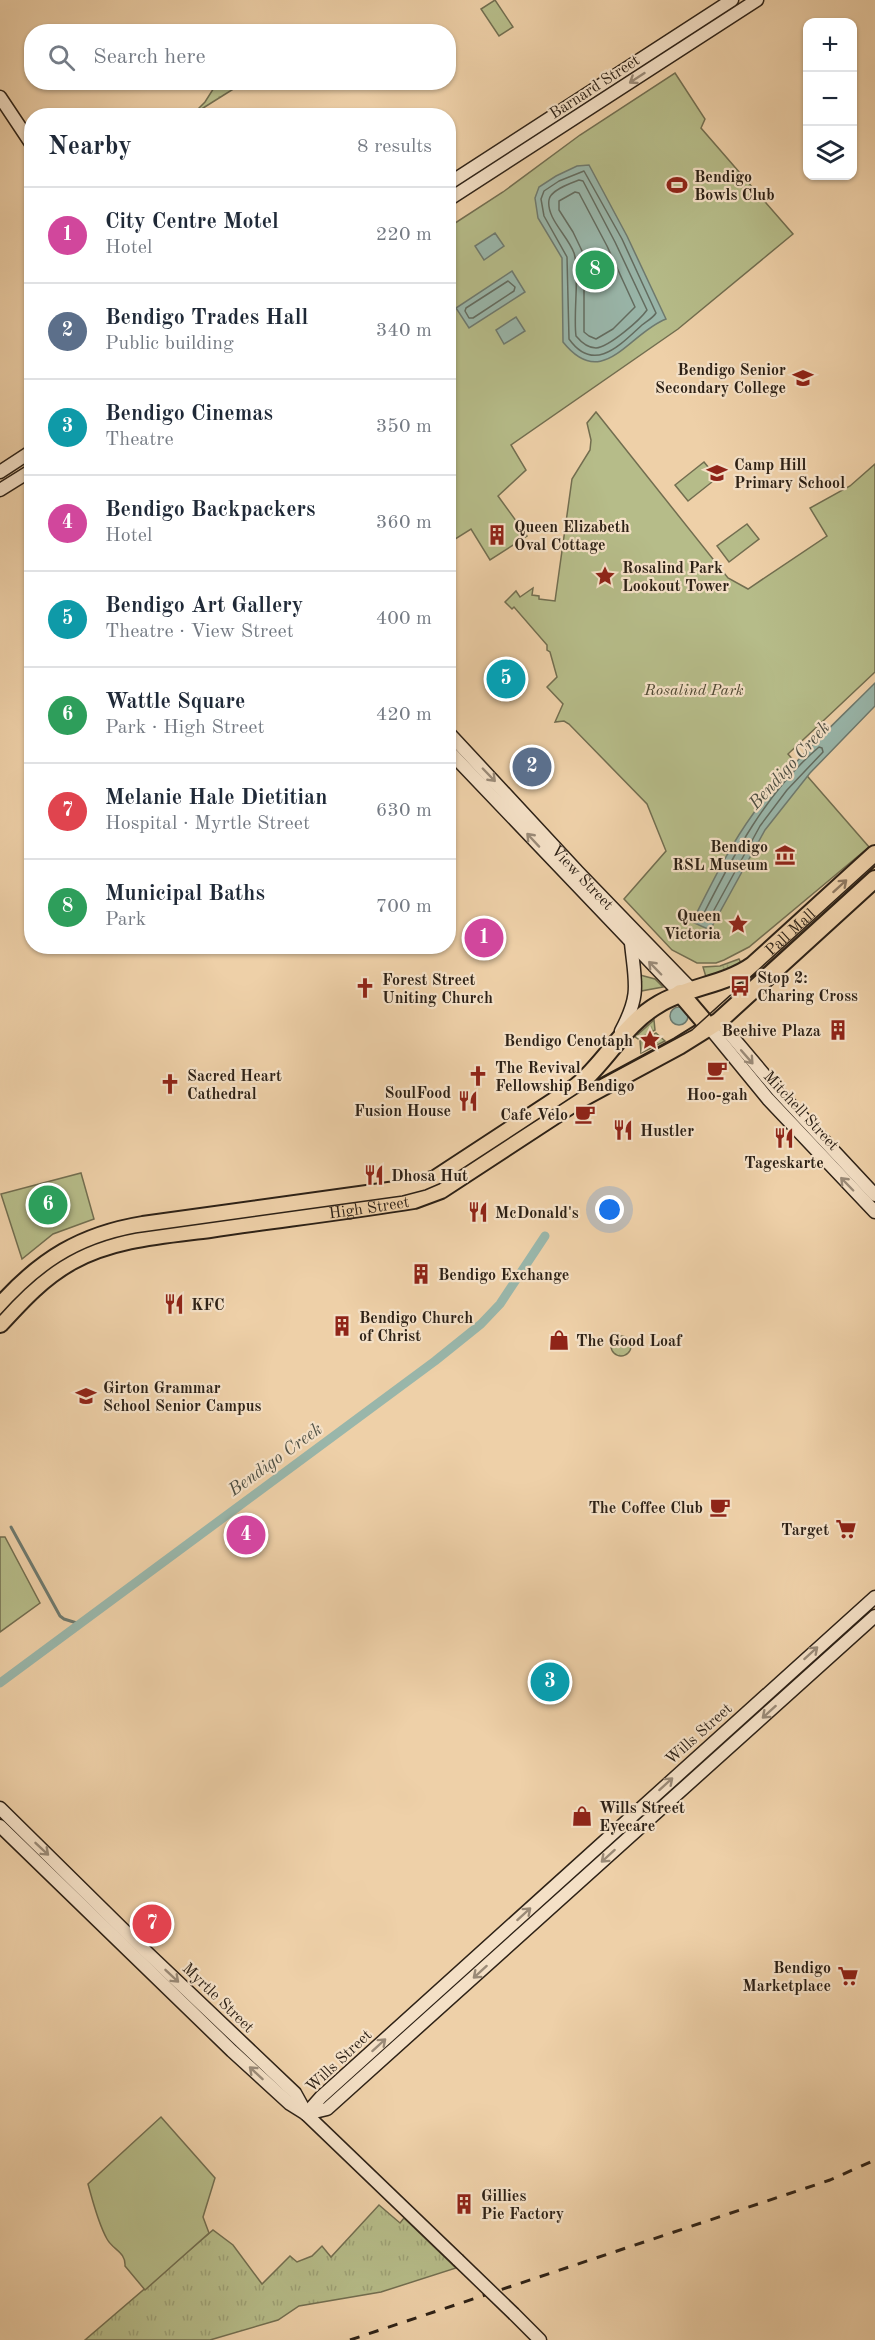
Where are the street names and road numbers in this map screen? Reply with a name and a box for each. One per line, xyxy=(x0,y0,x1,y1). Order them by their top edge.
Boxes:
street label: Barnard Street xyxy=(547,52,643,123)
street label: View Street xyxy=(547,843,616,914)
street label: Pall Mall xyxy=(763,907,819,960)
street label: Mitchell Street xyxy=(760,1069,841,1154)
street label: High Street xyxy=(328,1195,411,1223)
street label: Wills Street xyxy=(663,1700,736,1768)
street label: Myrtle Street xyxy=(179,1961,257,2037)
street label: Wills Street xyxy=(303,2027,376,2096)

